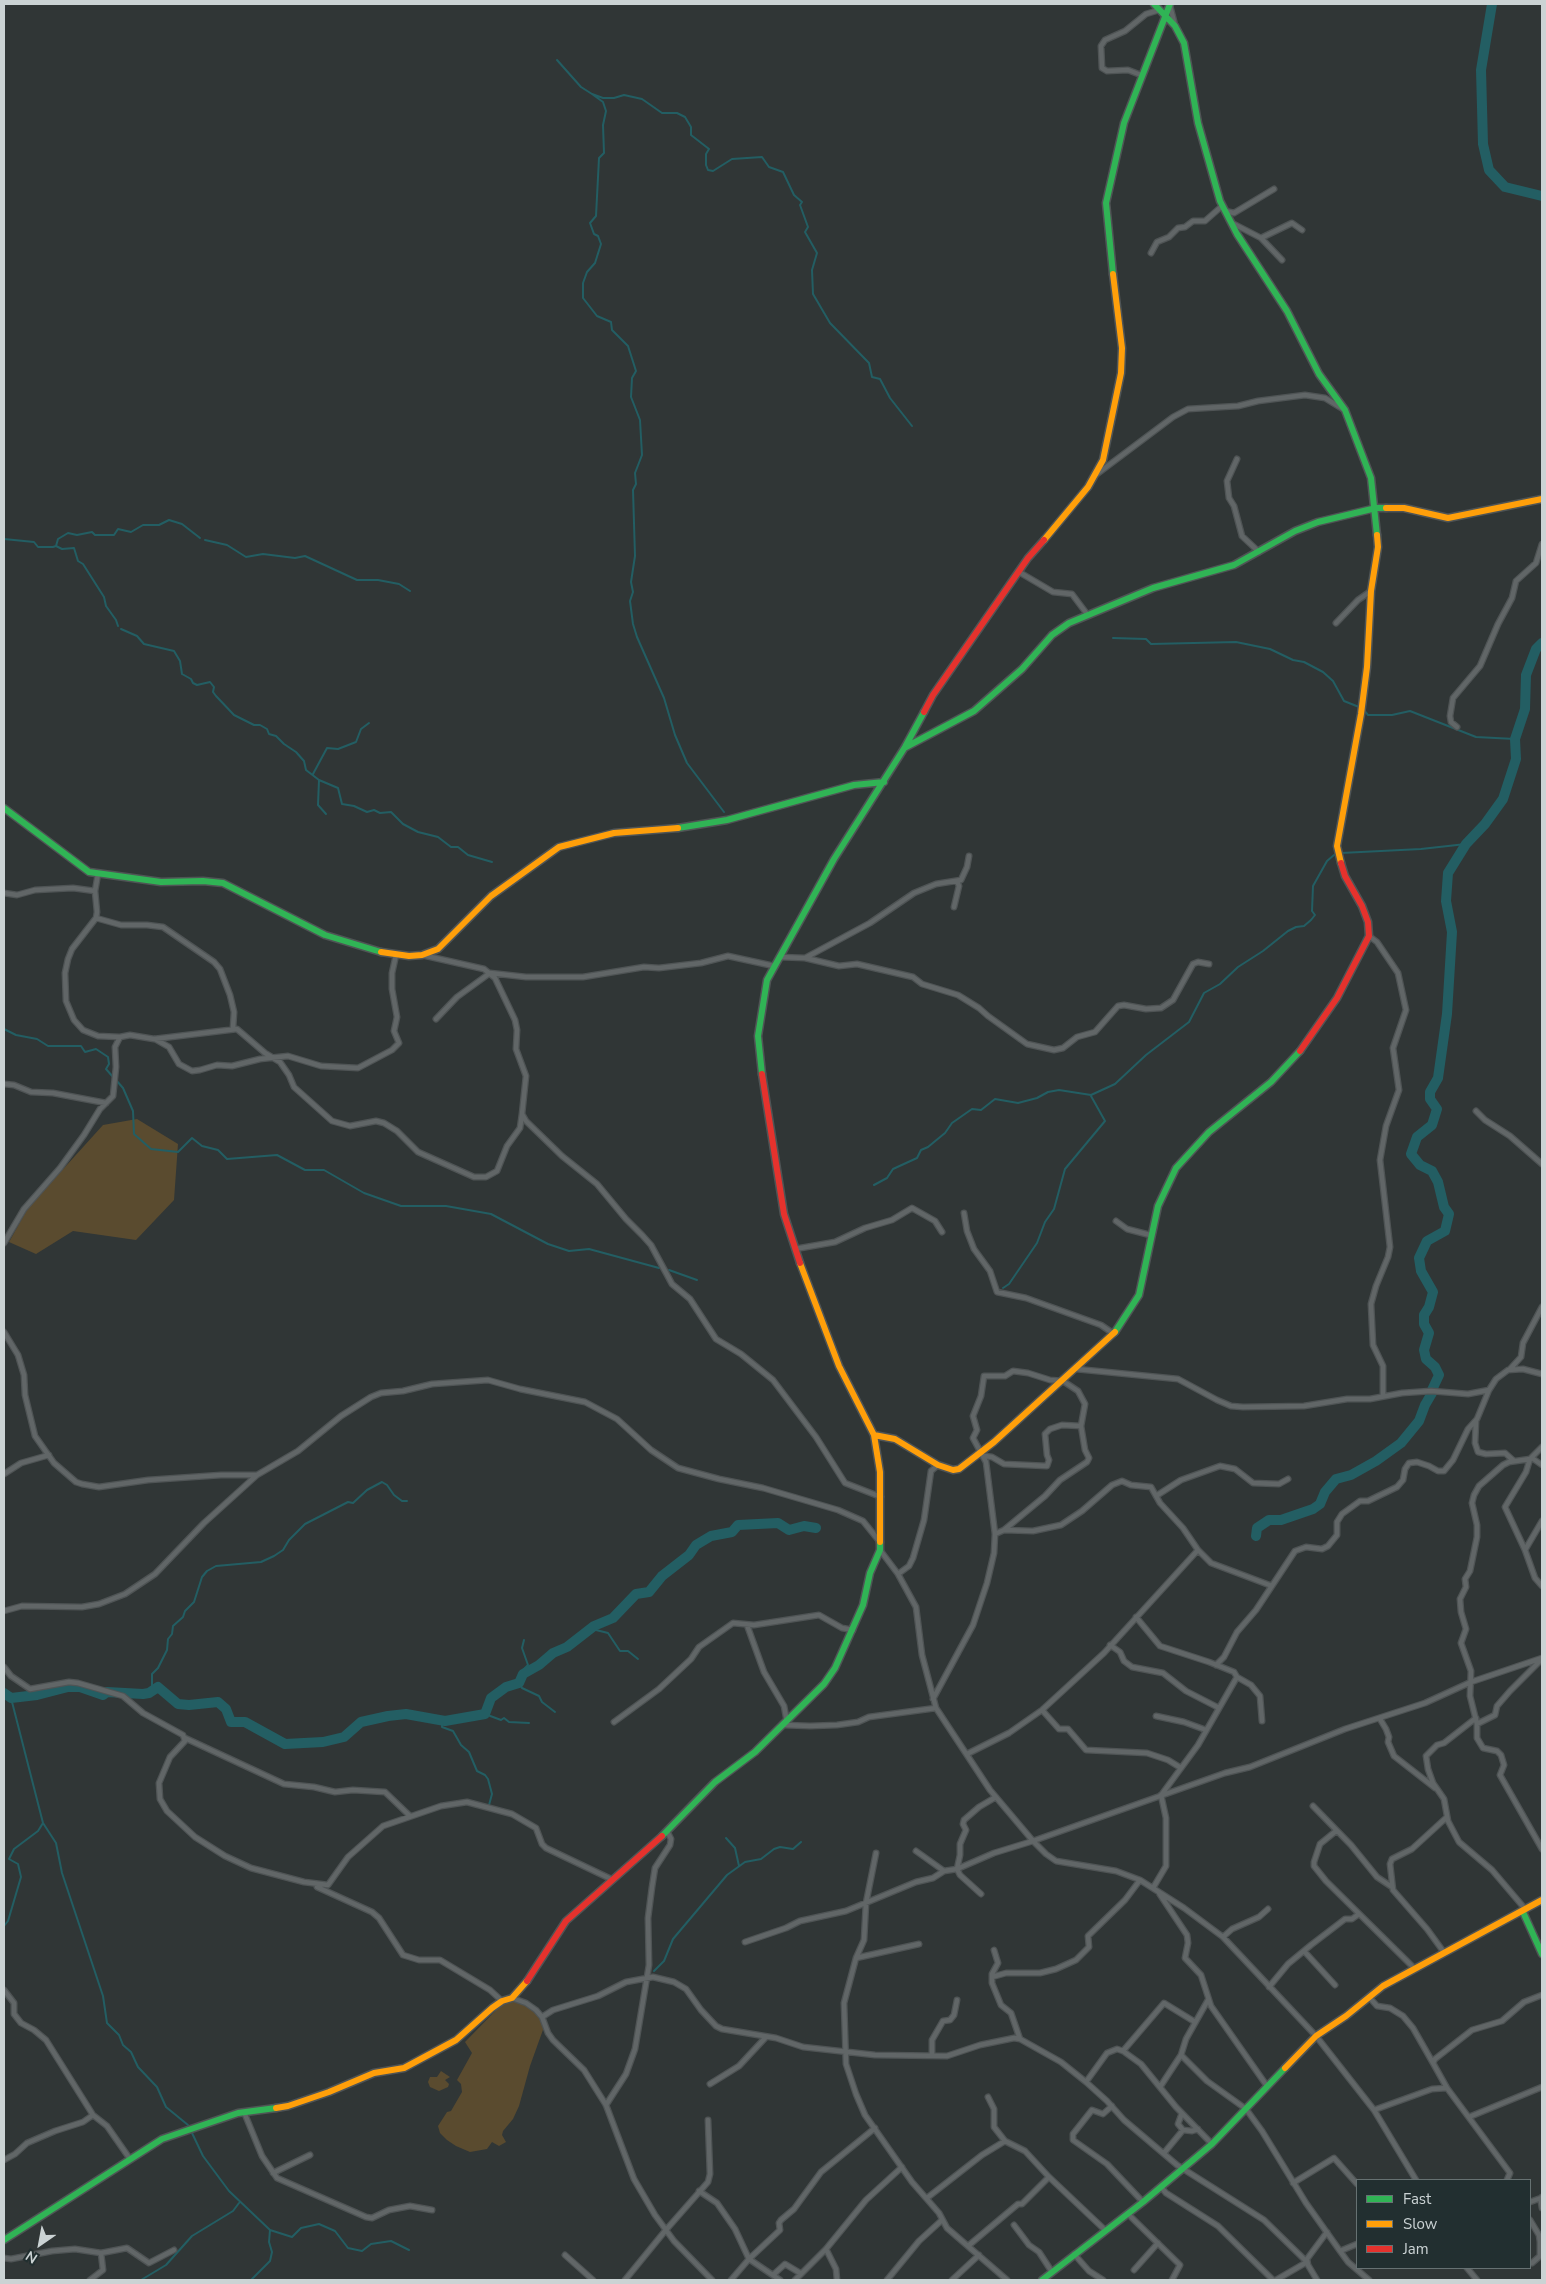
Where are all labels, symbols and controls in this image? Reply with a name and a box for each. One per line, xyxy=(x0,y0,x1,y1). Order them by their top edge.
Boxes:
legend xyxy=(1356,2179,1531,2269)
text: Fast xyxy=(1403,2189,1431,2209)
text: Slow xyxy=(1403,2214,1437,2234)
north arrow xyxy=(15,2219,65,2269)
text: Jam xyxy=(1403,2239,1429,2259)
text: N xyxy=(22,2246,41,2268)

